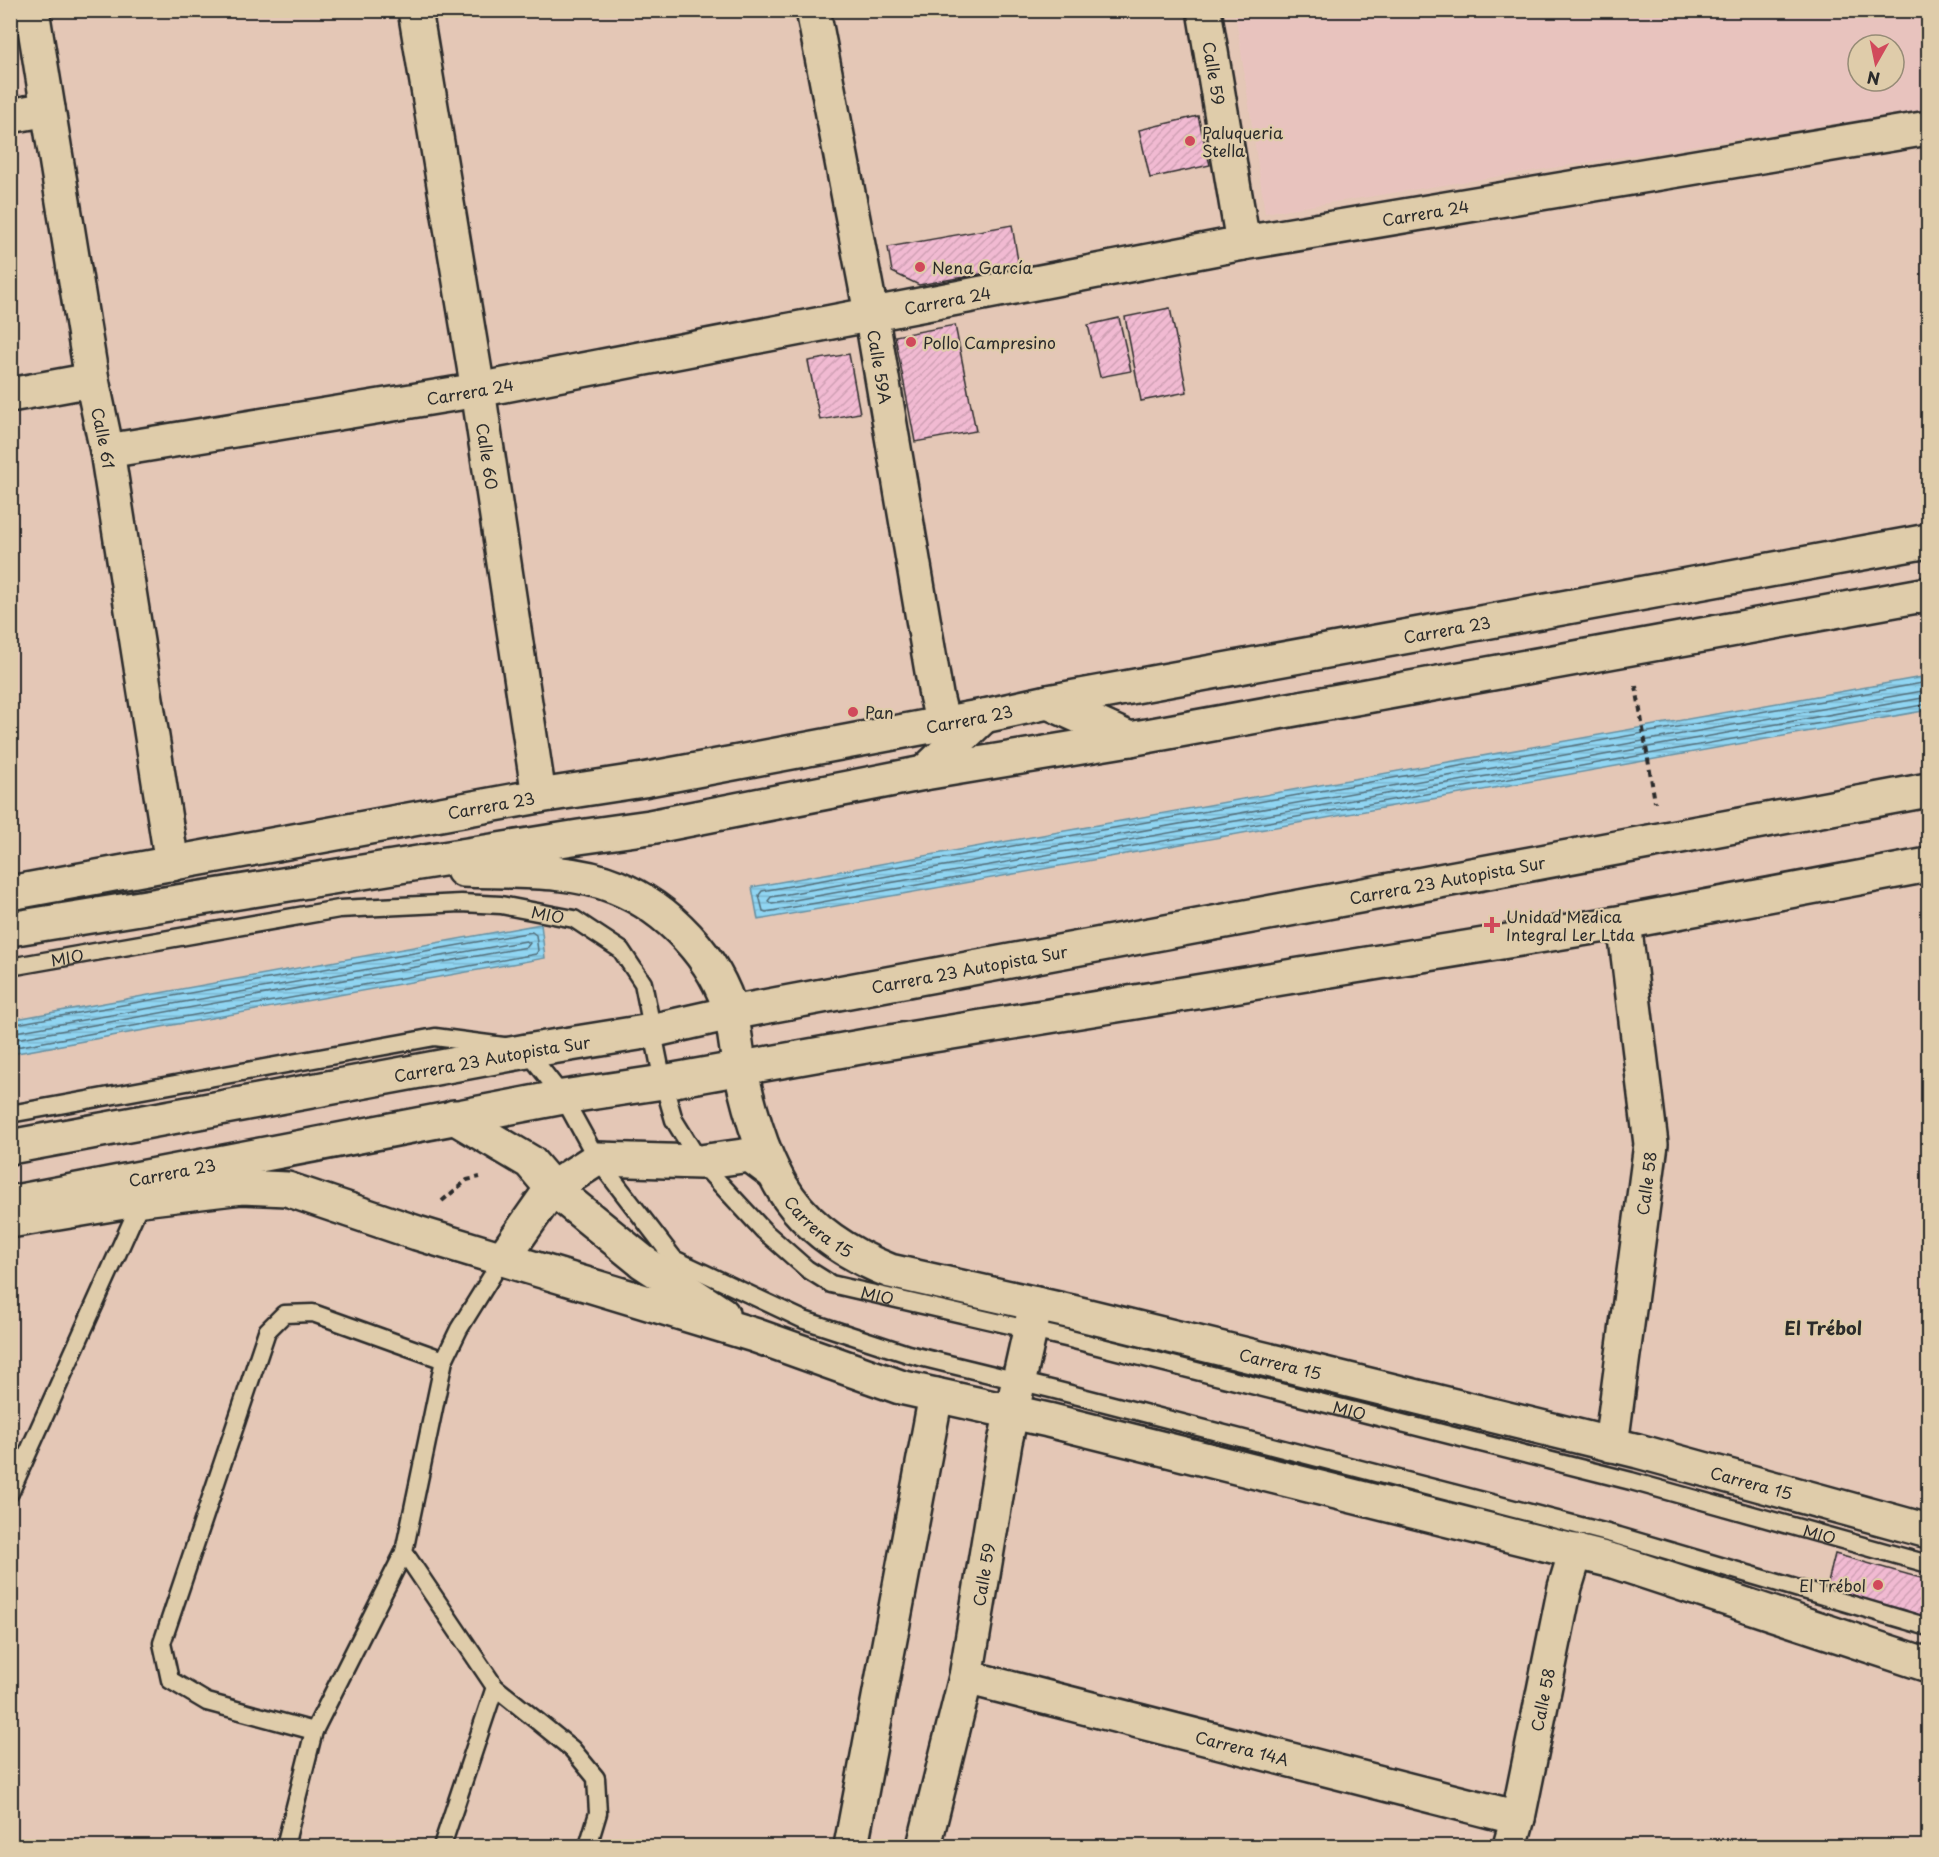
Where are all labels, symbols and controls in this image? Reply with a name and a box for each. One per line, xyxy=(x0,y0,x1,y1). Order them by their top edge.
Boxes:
north arrow xyxy=(1846,33,1906,93)
street label: Calle 59 xyxy=(1197,40,1232,107)
text: N xyxy=(1865,66,1882,92)
place label: Paluqueria Stella xyxy=(1202,120,1283,162)
marker: Paluqueria Stella xyxy=(1183,134,1197,148)
street label: Carrera 24 xyxy=(1380,193,1471,231)
place label: Nena García xyxy=(932,255,1032,279)
marker: Nena García xyxy=(913,260,927,274)
street label: Carrera 24 xyxy=(902,280,993,320)
street label: Calle 59A xyxy=(862,328,898,406)
place label: Pollo Campresino xyxy=(923,330,1056,354)
marker: Pollo Campresino xyxy=(904,335,918,349)
street label: Carrera 24 xyxy=(425,371,516,410)
street label: Calle 61 xyxy=(86,405,122,470)
street label: Calle 60 xyxy=(471,421,505,491)
street label: Carrera 23 xyxy=(1401,609,1492,649)
street label: Carrera 23 xyxy=(924,698,1015,739)
place label: Pan xyxy=(865,700,894,724)
marker: Pan xyxy=(846,705,860,719)
street label: Carrera 23 xyxy=(445,785,536,825)
street label: Carrera 23 Autopista Sur xyxy=(1347,849,1548,910)
street label: MIO xyxy=(529,899,566,929)
place label: Unidad Medica Integral Ler Ltda xyxy=(1506,904,1635,946)
marker: Unidad Medica Integral Ler Ltda xyxy=(1483,916,1501,934)
street label: Carrera 23 Autopista Sur xyxy=(869,938,1070,999)
street label: MIO xyxy=(49,942,86,972)
street label: Carrera 23 Autopista Sur xyxy=(392,1029,592,1088)
street label: Calle 58 xyxy=(1630,1150,1662,1217)
street label: Carrera 23 xyxy=(127,1152,218,1192)
street label: Carrera 15 xyxy=(779,1190,858,1263)
street label: MIO xyxy=(859,1279,896,1310)
district label: El Trébol xyxy=(1784,1314,1862,1341)
street label: Carrera 15 xyxy=(1237,1341,1324,1385)
street label: MIO xyxy=(1331,1394,1369,1425)
street label: Carrera 15 xyxy=(1708,1460,1795,1505)
street label: MIO xyxy=(1800,1518,1839,1550)
street label: Calle 59 xyxy=(966,1541,1000,1608)
place label: El Trébol xyxy=(1799,1573,1866,1597)
marker: El Trébol xyxy=(1871,1578,1885,1592)
street label: Calle 58 xyxy=(1524,1666,1560,1733)
street label: Carrera 14A xyxy=(1193,1724,1292,1771)

